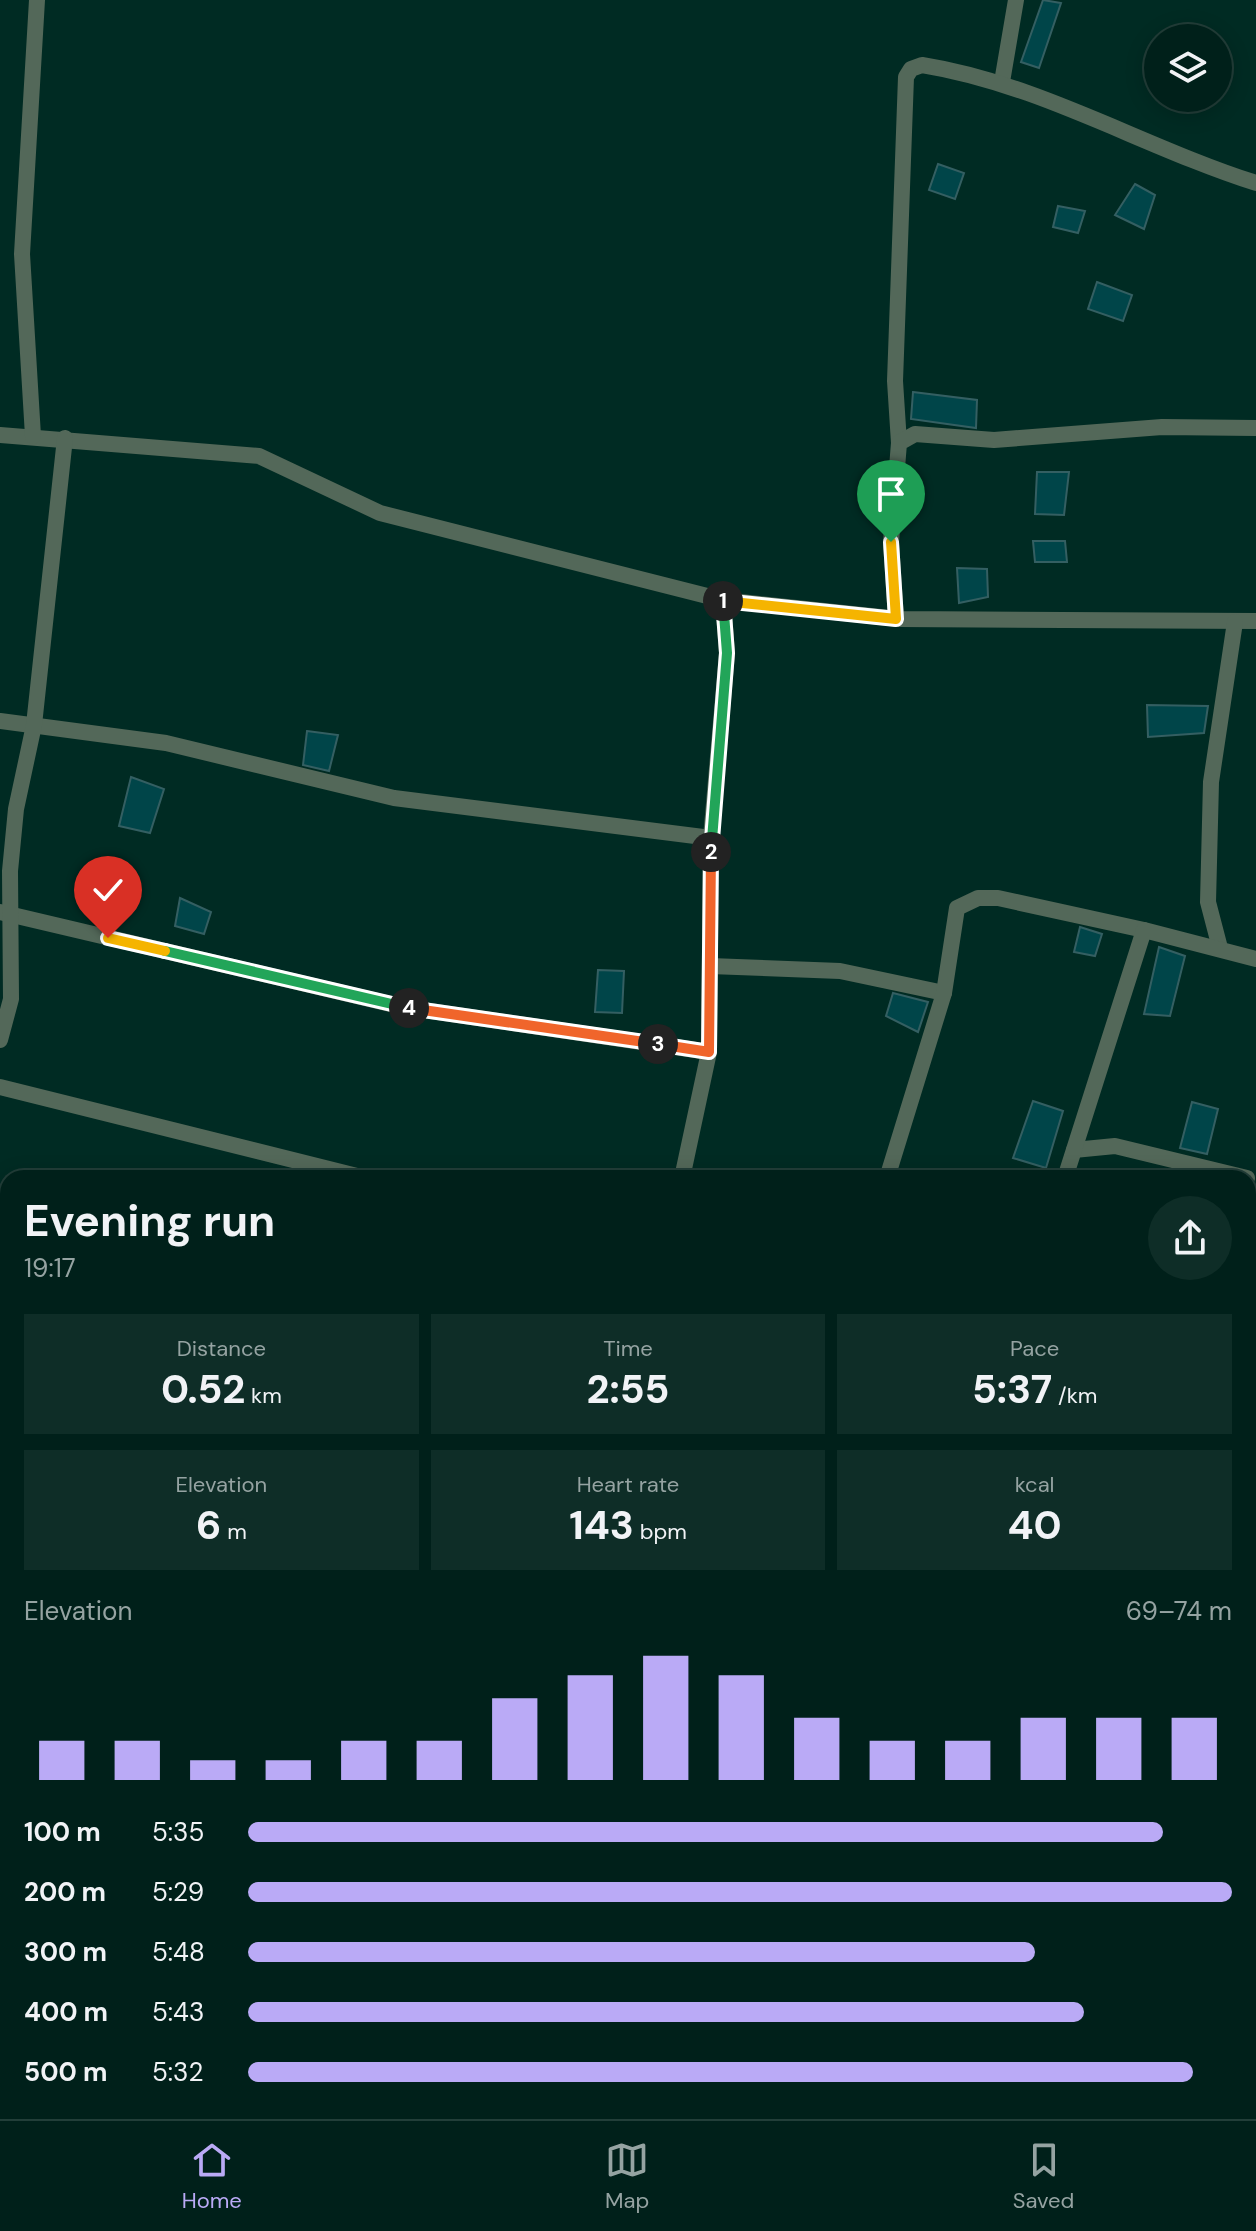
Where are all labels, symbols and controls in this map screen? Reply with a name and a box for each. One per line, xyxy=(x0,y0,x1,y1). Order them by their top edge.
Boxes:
map controls xyxy=(1144,24,1232,112)
button: layers xyxy=(1144,24,1232,112)
pin xyxy=(857,460,925,542)
icon: arrive xyxy=(869,472,913,516)
pin: 1 xyxy=(703,581,743,621)
text: 1 xyxy=(719,586,727,615)
pin: 2 xyxy=(691,832,731,872)
text: 2 xyxy=(705,837,717,866)
pin xyxy=(74,856,142,938)
icon: check xyxy=(86,868,130,912)
pin: 4 xyxy=(389,988,429,1028)
text: 4 xyxy=(402,993,416,1022)
pin: 3 xyxy=(638,1024,678,1064)
text: 3 xyxy=(651,1029,665,1058)
text: Evening run xyxy=(24,1192,275,1250)
button: share xyxy=(1148,1196,1232,1280)
text: 19:17 xyxy=(24,1251,76,1285)
text: Distance xyxy=(177,1334,266,1363)
text: Time xyxy=(603,1334,653,1363)
text: Pace xyxy=(1010,1334,1059,1363)
text: 0.52 xyxy=(161,1363,245,1415)
text: 2:55 xyxy=(586,1363,669,1415)
text: 5:37 xyxy=(972,1363,1052,1415)
text: km xyxy=(245,1381,282,1410)
text: /km xyxy=(1052,1381,1097,1410)
text: Elevation xyxy=(175,1470,267,1499)
text: Heart rate xyxy=(577,1470,679,1499)
text: kcal xyxy=(1015,1470,1055,1499)
text: 6 xyxy=(196,1499,221,1551)
text: 143 xyxy=(569,1499,634,1551)
text: 40 xyxy=(1008,1499,1062,1551)
text: m xyxy=(221,1517,247,1546)
text: bpm xyxy=(634,1517,687,1546)
text: Elevation xyxy=(24,1594,132,1628)
text: 69–74 m xyxy=(1126,1594,1232,1628)
text: 100 m xyxy=(24,1815,101,1849)
text: 5:35 xyxy=(152,1815,204,1849)
text: 200 m xyxy=(24,1875,106,1909)
text: 5:29 xyxy=(152,1875,204,1909)
text: 300 m xyxy=(24,1935,107,1969)
text: 5:48 xyxy=(152,1935,205,1969)
text: 400 m xyxy=(24,1995,108,2029)
text: 5:43 xyxy=(152,1995,204,2029)
text: 500 m xyxy=(24,2055,107,2089)
text: 5:32 xyxy=(152,2055,203,2089)
tab: Home xyxy=(182,2138,242,2215)
tab: Map xyxy=(605,2138,649,2215)
tab: Saved xyxy=(1013,2138,1074,2215)

